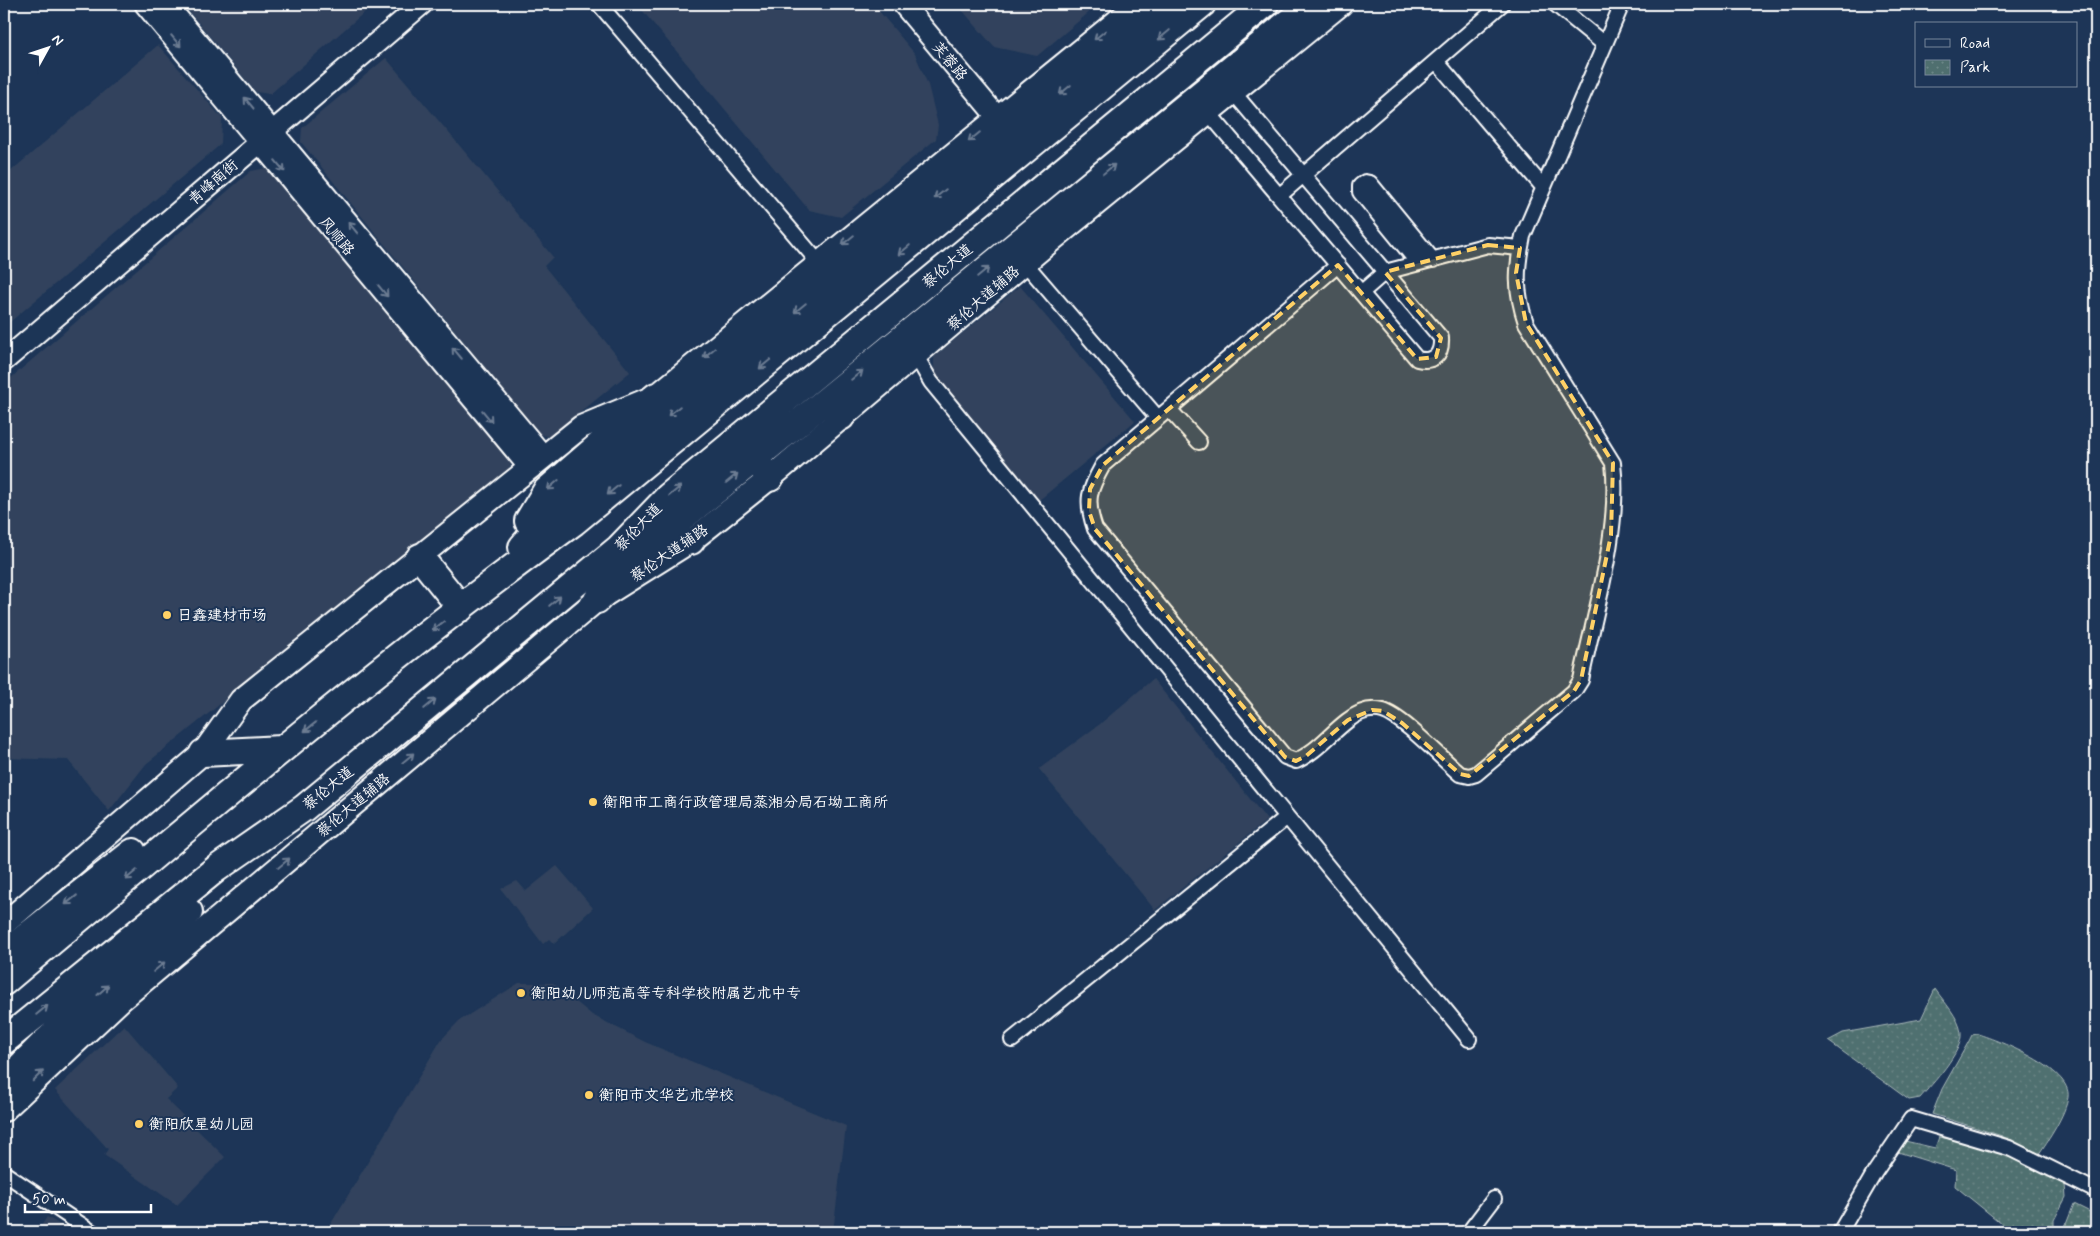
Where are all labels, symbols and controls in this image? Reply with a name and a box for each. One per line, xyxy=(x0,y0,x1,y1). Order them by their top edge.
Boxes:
north arrow xyxy=(22,22,72,72)
legend xyxy=(1915,22,2078,88)
one-way arrow xyxy=(1094,29,1107,40)
one-way arrow xyxy=(1158,29,1171,40)
text: N xyxy=(47,31,67,50)
text: Road xyxy=(1960,34,1990,54)
one-way arrow xyxy=(170,35,181,48)
street label: 芙蓉路 xyxy=(927,38,971,85)
text: Park xyxy=(1960,58,1990,78)
one-way arrow xyxy=(1059,85,1072,96)
one-way arrow xyxy=(243,97,254,110)
one-way arrow xyxy=(968,132,981,143)
street label: 青峰南街 xyxy=(184,156,243,210)
one-way arrow xyxy=(274,160,285,173)
one-way arrow xyxy=(1102,164,1115,175)
one-way arrow xyxy=(933,188,946,199)
street label: 风顺路 xyxy=(314,213,358,260)
one-way arrow xyxy=(347,222,358,235)
one-way arrow xyxy=(842,234,855,245)
street label: 蔡伦大道 xyxy=(918,240,977,294)
one-way arrow xyxy=(898,244,911,255)
street label: 蔡伦大道辅路 xyxy=(943,262,1024,336)
one-way arrow xyxy=(976,267,989,278)
one-way arrow xyxy=(378,285,389,298)
one-way arrow xyxy=(794,302,807,314)
one-way arrow xyxy=(451,346,462,359)
one-way arrow xyxy=(703,348,716,359)
one-way arrow xyxy=(759,359,772,370)
one-way arrow xyxy=(850,370,863,381)
one-way arrow xyxy=(668,405,681,416)
one-way arrow xyxy=(482,410,493,423)
one-way arrow xyxy=(725,472,738,484)
one-way arrow xyxy=(546,479,559,491)
one-way arrow xyxy=(607,484,620,495)
one-way arrow xyxy=(668,485,681,496)
street label: 蔡伦大道 xyxy=(611,499,667,556)
street label: 蔡伦大道辅路 xyxy=(627,520,712,587)
one-way arrow xyxy=(549,595,562,606)
place label: 日鑫建材市场 xyxy=(177,606,267,626)
marker: 日鑫建材市场 xyxy=(161,609,173,621)
one-way arrow xyxy=(431,621,445,631)
one-way arrow xyxy=(423,699,436,710)
one-way arrow xyxy=(304,721,317,732)
one-way arrow xyxy=(402,753,415,764)
street label: 蔡伦大道 xyxy=(299,762,358,815)
street label: 蔡伦大道辅路 xyxy=(313,769,395,842)
place label: 衡阳市工商行政管理局蒸湘分局石坳工商所 xyxy=(603,793,888,813)
marker: 衡阳市工商行政管理局蒸湘分局石坳工商所 xyxy=(587,796,599,808)
one-way arrow xyxy=(277,858,290,869)
one-way arrow xyxy=(125,870,138,881)
one-way arrow xyxy=(65,894,78,905)
one-way arrow xyxy=(153,962,166,973)
one-way arrow xyxy=(96,984,109,996)
place label: 衡阳幼儿师范高等专科学校附属艺术中专 xyxy=(531,984,801,1004)
marker: 衡阳幼儿师范高等专科学校附属艺术中专 xyxy=(515,987,527,999)
one-way arrow xyxy=(35,1005,48,1016)
one-way arrow xyxy=(32,1069,44,1082)
place label: 衡阳市文华艺术学校 xyxy=(599,1086,734,1106)
marker: 衡阳市文华艺术学校 xyxy=(583,1089,595,1101)
place label: 衡阳欣星幼儿园 xyxy=(149,1115,254,1135)
marker: 衡阳欣星幼儿园 xyxy=(133,1118,145,1130)
scale bar xyxy=(25,1181,151,1213)
text: 50 m xyxy=(32,1190,66,1210)

